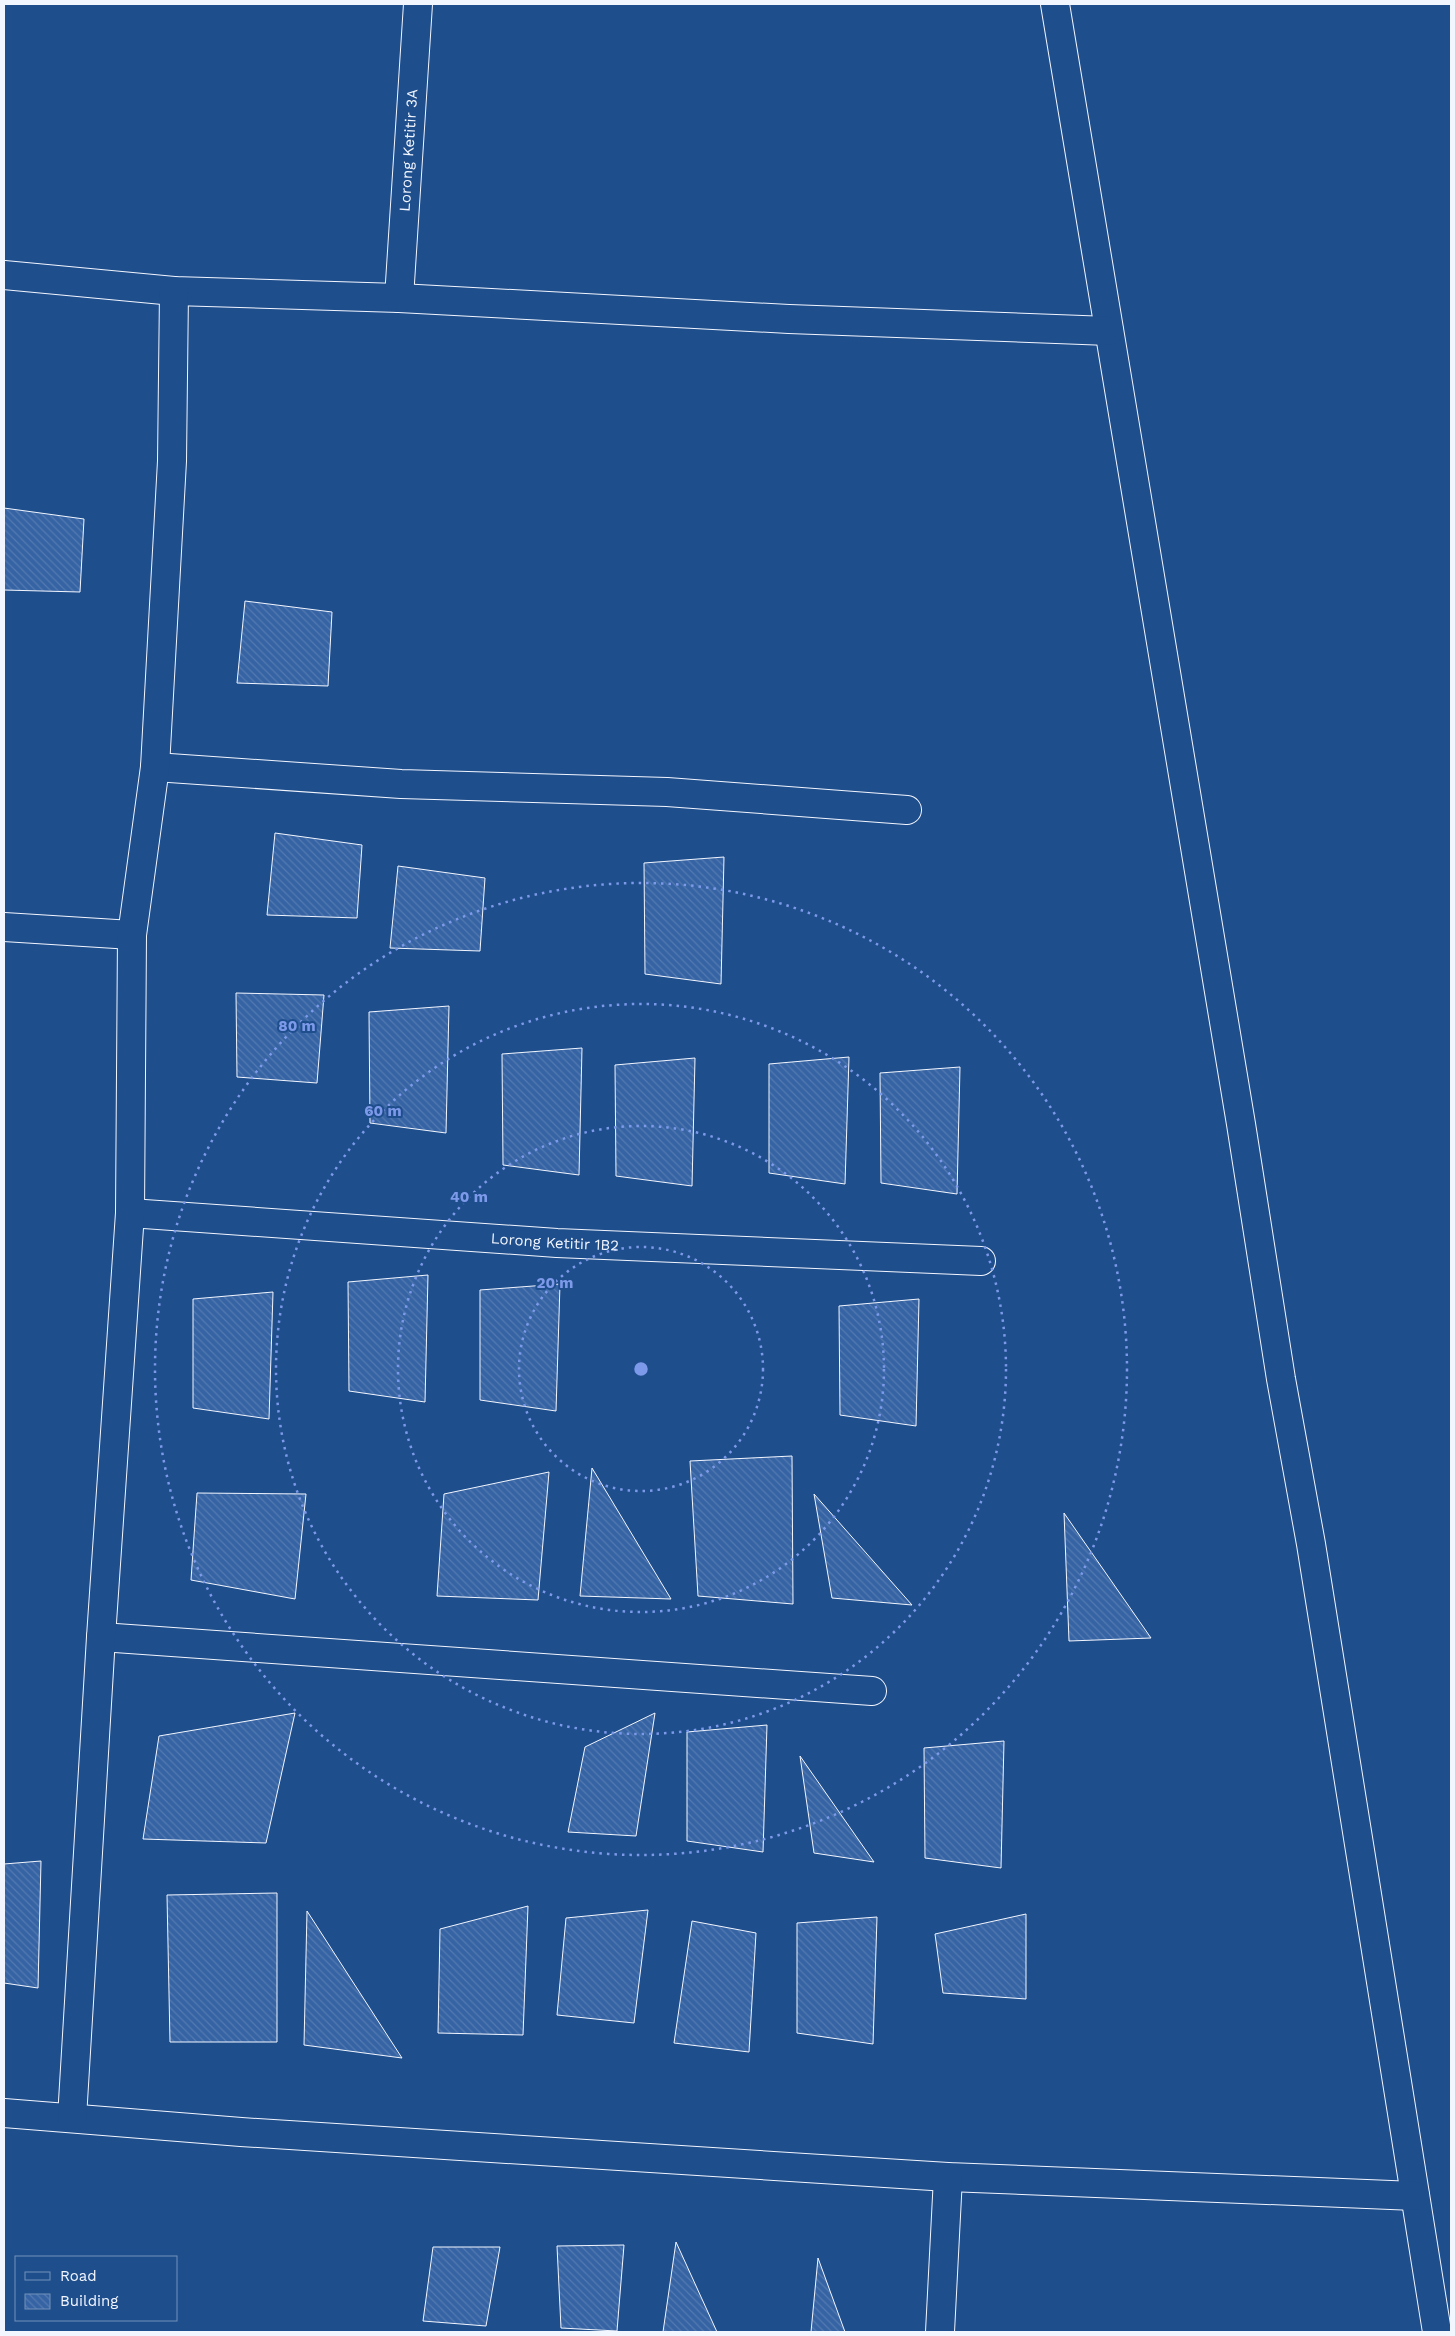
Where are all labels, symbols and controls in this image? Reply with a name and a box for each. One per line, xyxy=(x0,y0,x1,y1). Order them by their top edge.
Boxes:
street label: Lorong Ketitir 3A xyxy=(396,88,421,212)
text: 80 m xyxy=(278,1017,316,1035)
text: 60 m xyxy=(364,1102,402,1120)
text: 40 m xyxy=(450,1188,488,1206)
street label: Lorong Ketitir 1B2 xyxy=(490,1229,619,1255)
text: 20 m xyxy=(536,1274,574,1292)
centre of rings xyxy=(632,1360,650,1378)
legend xyxy=(15,2256,178,2321)
text: Road xyxy=(60,2267,97,2285)
text: Building xyxy=(60,2292,118,2310)

